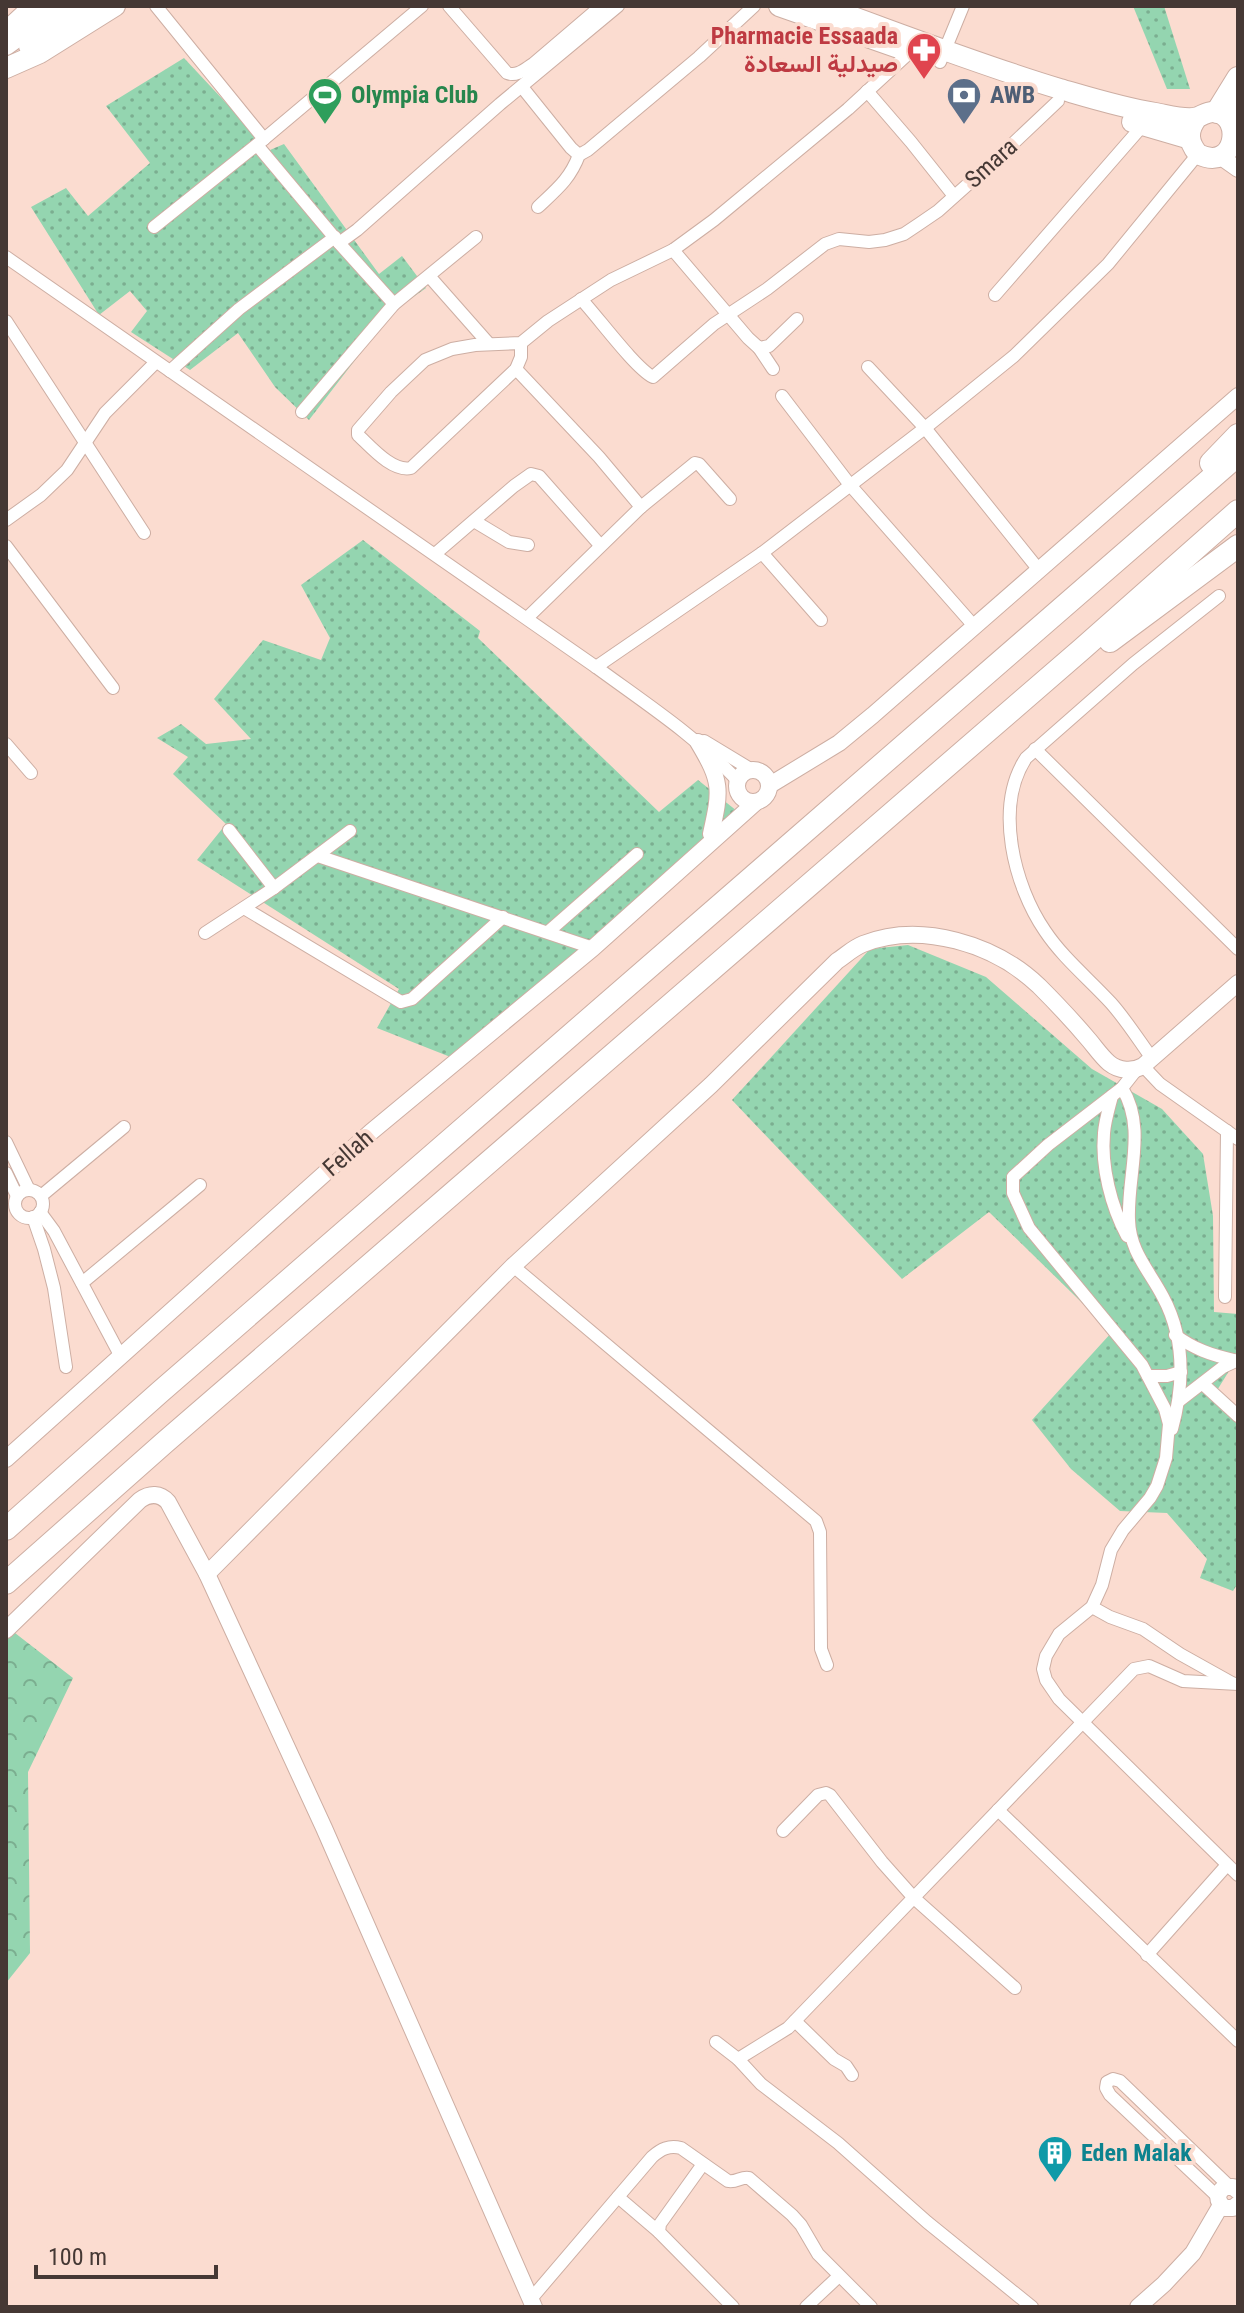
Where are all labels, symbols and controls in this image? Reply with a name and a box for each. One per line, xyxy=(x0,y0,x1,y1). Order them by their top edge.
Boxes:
place label: Pharmacie Essaada صيدلية السعادة xyxy=(711,22,898,78)
pharmacy icon: Pharmacie Essaada صيدلية السعادة xyxy=(905,31,943,81)
sports icon: Olympia Club xyxy=(306,76,344,126)
bank icon: AWB xyxy=(945,76,983,126)
place label: Olympia Club xyxy=(351,81,478,109)
place label: AWB xyxy=(990,81,1035,109)
street label: Smara xyxy=(959,132,1023,194)
street label: Fellah xyxy=(317,1124,379,1182)
building icon: Eden Malak xyxy=(1036,2134,1074,2184)
place label: Eden Malak xyxy=(1081,2139,1192,2167)
scale bar xyxy=(36,2229,216,2279)
text: 100 m xyxy=(48,2243,107,2271)

